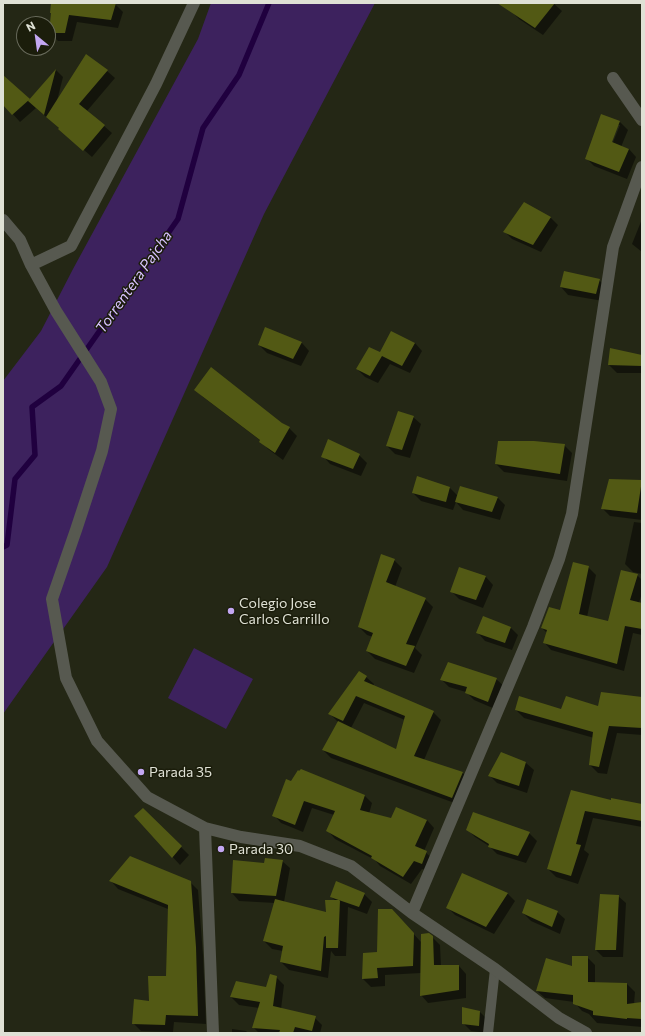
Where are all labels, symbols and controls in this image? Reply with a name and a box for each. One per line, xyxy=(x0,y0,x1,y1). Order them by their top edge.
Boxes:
north arrow xyxy=(16,16,56,56)
text: N xyxy=(24,18,37,34)
water label: Torrentera Pajcha xyxy=(92,227,176,337)
place label: Colegio Jose Carlos Carrillo xyxy=(239,595,330,628)
marker: Colegio Jose Carlos Carrillo xyxy=(226,606,236,616)
place label: Parada 35 xyxy=(149,764,212,780)
marker: Parada 35 xyxy=(136,767,146,777)
place label: Parada 30 xyxy=(229,841,293,857)
marker: Parada 30 xyxy=(216,844,226,854)

